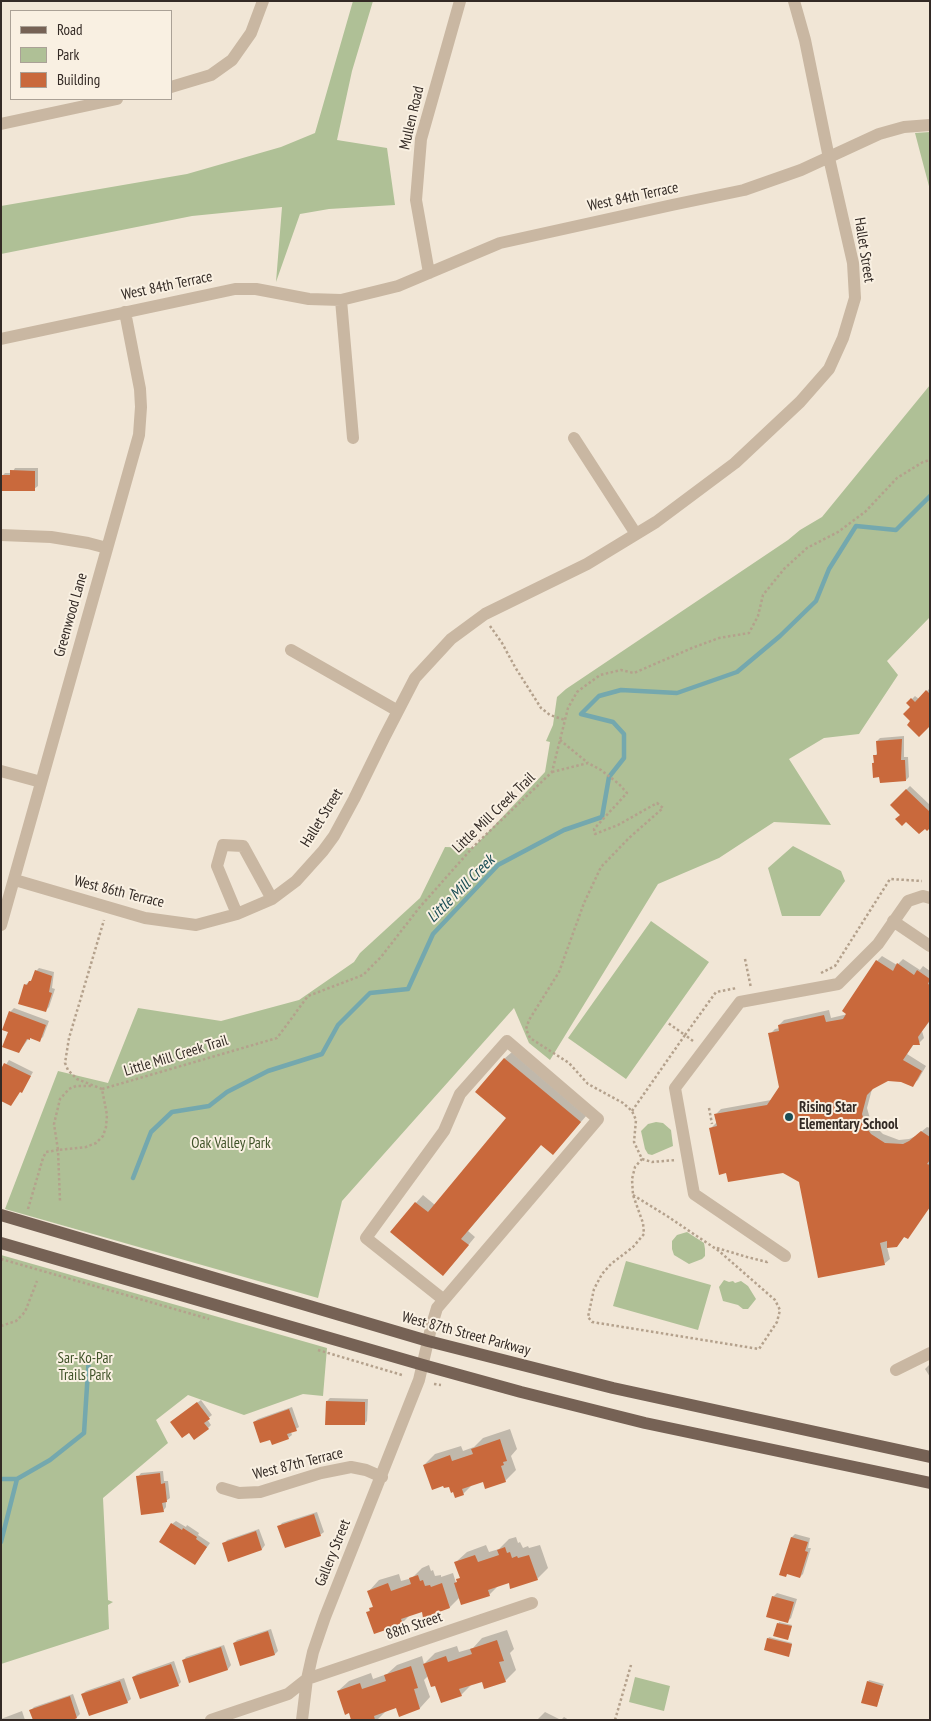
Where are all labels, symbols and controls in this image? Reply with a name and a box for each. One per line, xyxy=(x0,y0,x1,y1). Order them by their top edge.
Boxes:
legend xyxy=(10,10,172,100)
text: Road xyxy=(57,20,83,39)
text: Park xyxy=(57,45,79,64)
text: Building xyxy=(57,70,100,89)
street label: Mullen Road xyxy=(396,85,428,151)
street label: West 84th Terrace xyxy=(586,179,680,215)
street label: Hallet Street xyxy=(850,216,878,284)
street label: West 84th Terrace xyxy=(120,268,214,304)
street label: Greenwood Lane xyxy=(50,571,92,659)
street label: Little Mill Creek Trail xyxy=(449,769,539,857)
street label: Hallet Street xyxy=(297,785,347,851)
water label: Little Mill Creek xyxy=(423,851,499,927)
street label: West 86th Terrace xyxy=(72,872,166,912)
street label: Little Mill Creek Trail xyxy=(122,1032,230,1080)
place label: Rising Star Elementary School xyxy=(799,1099,898,1134)
marker: Rising Star Elementary School xyxy=(783,1111,795,1123)
park label: Oak Valley Park xyxy=(191,1135,271,1153)
street label: West 87th Street Parkway xyxy=(400,1308,532,1360)
park label: Sar-Ko-Par Trails Park xyxy=(57,1350,113,1385)
street label: West 87th Terrace xyxy=(251,1444,345,1484)
street label: Gallery Street xyxy=(311,1517,355,1589)
street label: 88th Street xyxy=(383,1608,445,1644)

